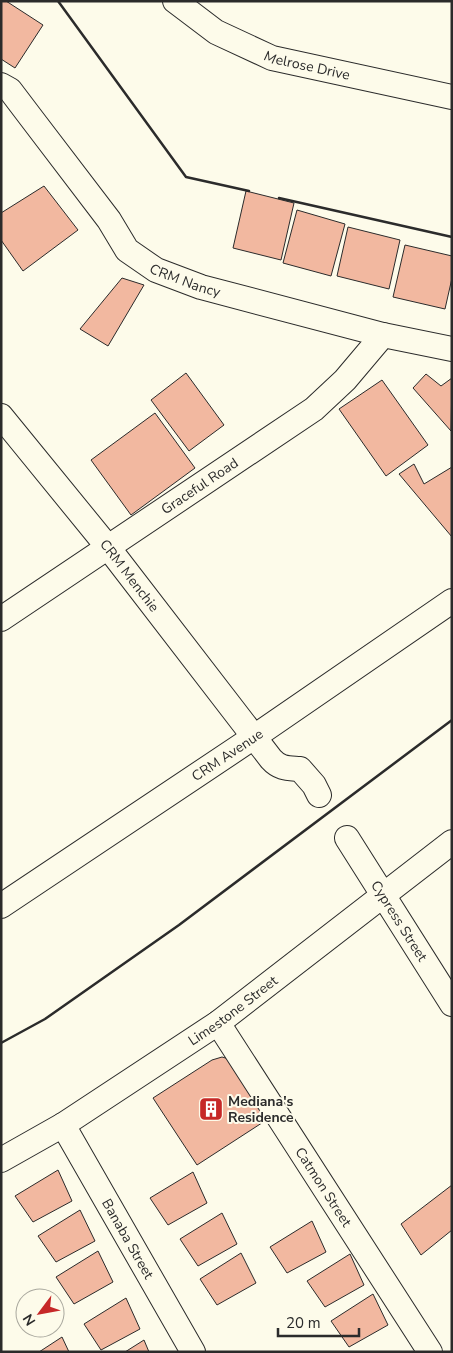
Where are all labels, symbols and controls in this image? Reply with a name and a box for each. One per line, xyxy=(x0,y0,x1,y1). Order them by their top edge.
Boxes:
street label: Melrose Drive xyxy=(261,47,352,85)
street label: CRM Nancy xyxy=(145,259,223,302)
street label: Graceful Road xyxy=(157,454,242,519)
street label: CRM Menchie xyxy=(95,536,163,616)
street label: CRM Avenue xyxy=(188,725,267,786)
street label: Cypress Street xyxy=(366,877,432,965)
street label: Limestone Street xyxy=(184,971,282,1050)
place label: Mediana's Residence xyxy=(228,1092,294,1127)
building icon: Mediana's Residence xyxy=(198,1096,224,1122)
street label: Catmon Street xyxy=(291,1144,356,1231)
street label: Banaba Street xyxy=(97,1195,158,1283)
north arrow xyxy=(15,1288,65,1338)
scale bar xyxy=(278,1306,359,1338)
text: N xyxy=(19,1310,40,1329)
text: 20 m xyxy=(286,1313,321,1333)

